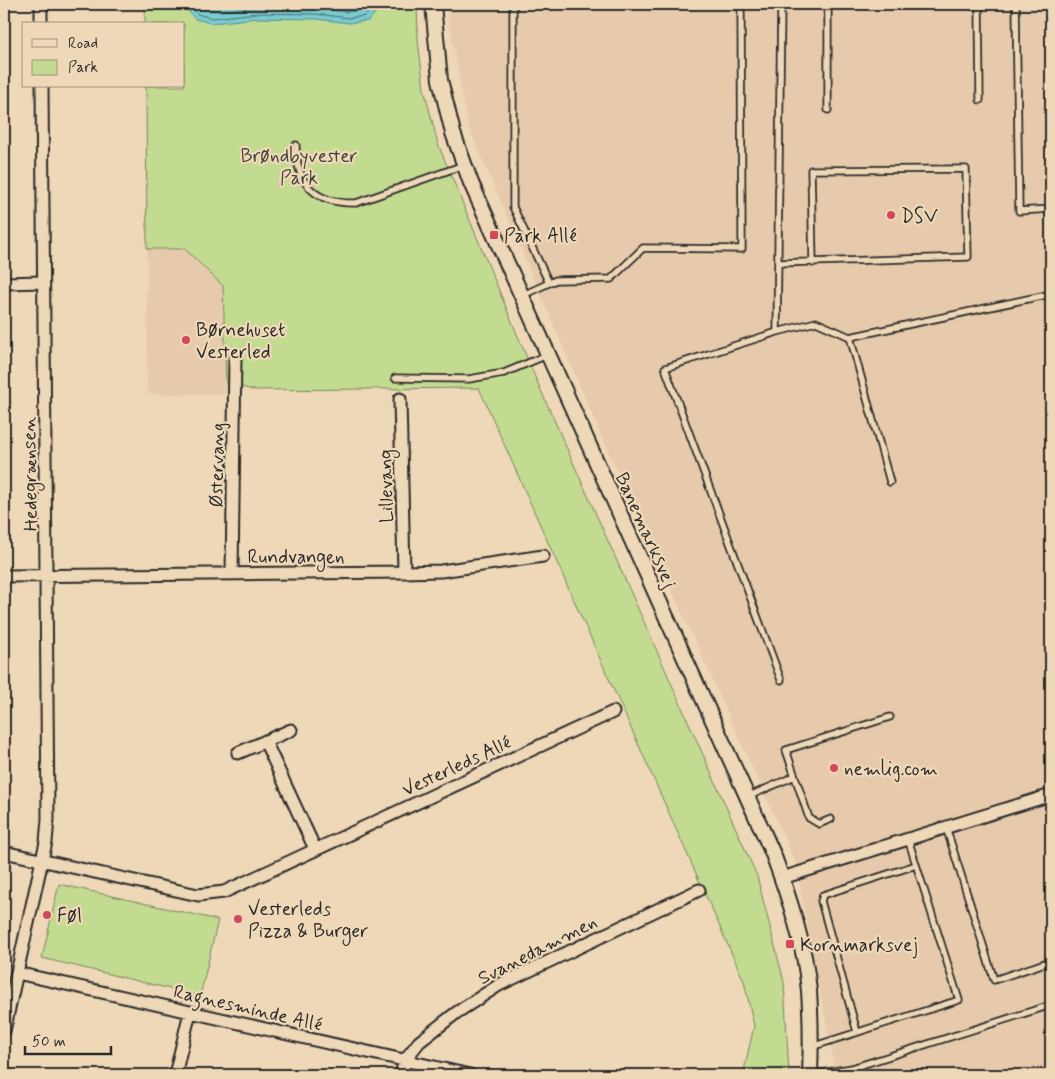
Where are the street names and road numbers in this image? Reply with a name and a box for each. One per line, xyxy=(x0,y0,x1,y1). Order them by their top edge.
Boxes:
street label: Hedegrænsen xyxy=(17,416,46,532)
street label: Østervang xyxy=(204,422,232,508)
street label: Lillevang xyxy=(373,449,402,523)
street label: Banemarksvej xyxy=(608,469,682,593)
street label: Rundvangen xyxy=(247,545,345,572)
street label: Vesterleds Allé xyxy=(398,730,515,802)
street label: Svanedammen xyxy=(474,910,601,991)
street label: Ragnesminde Allé xyxy=(170,979,325,1041)

